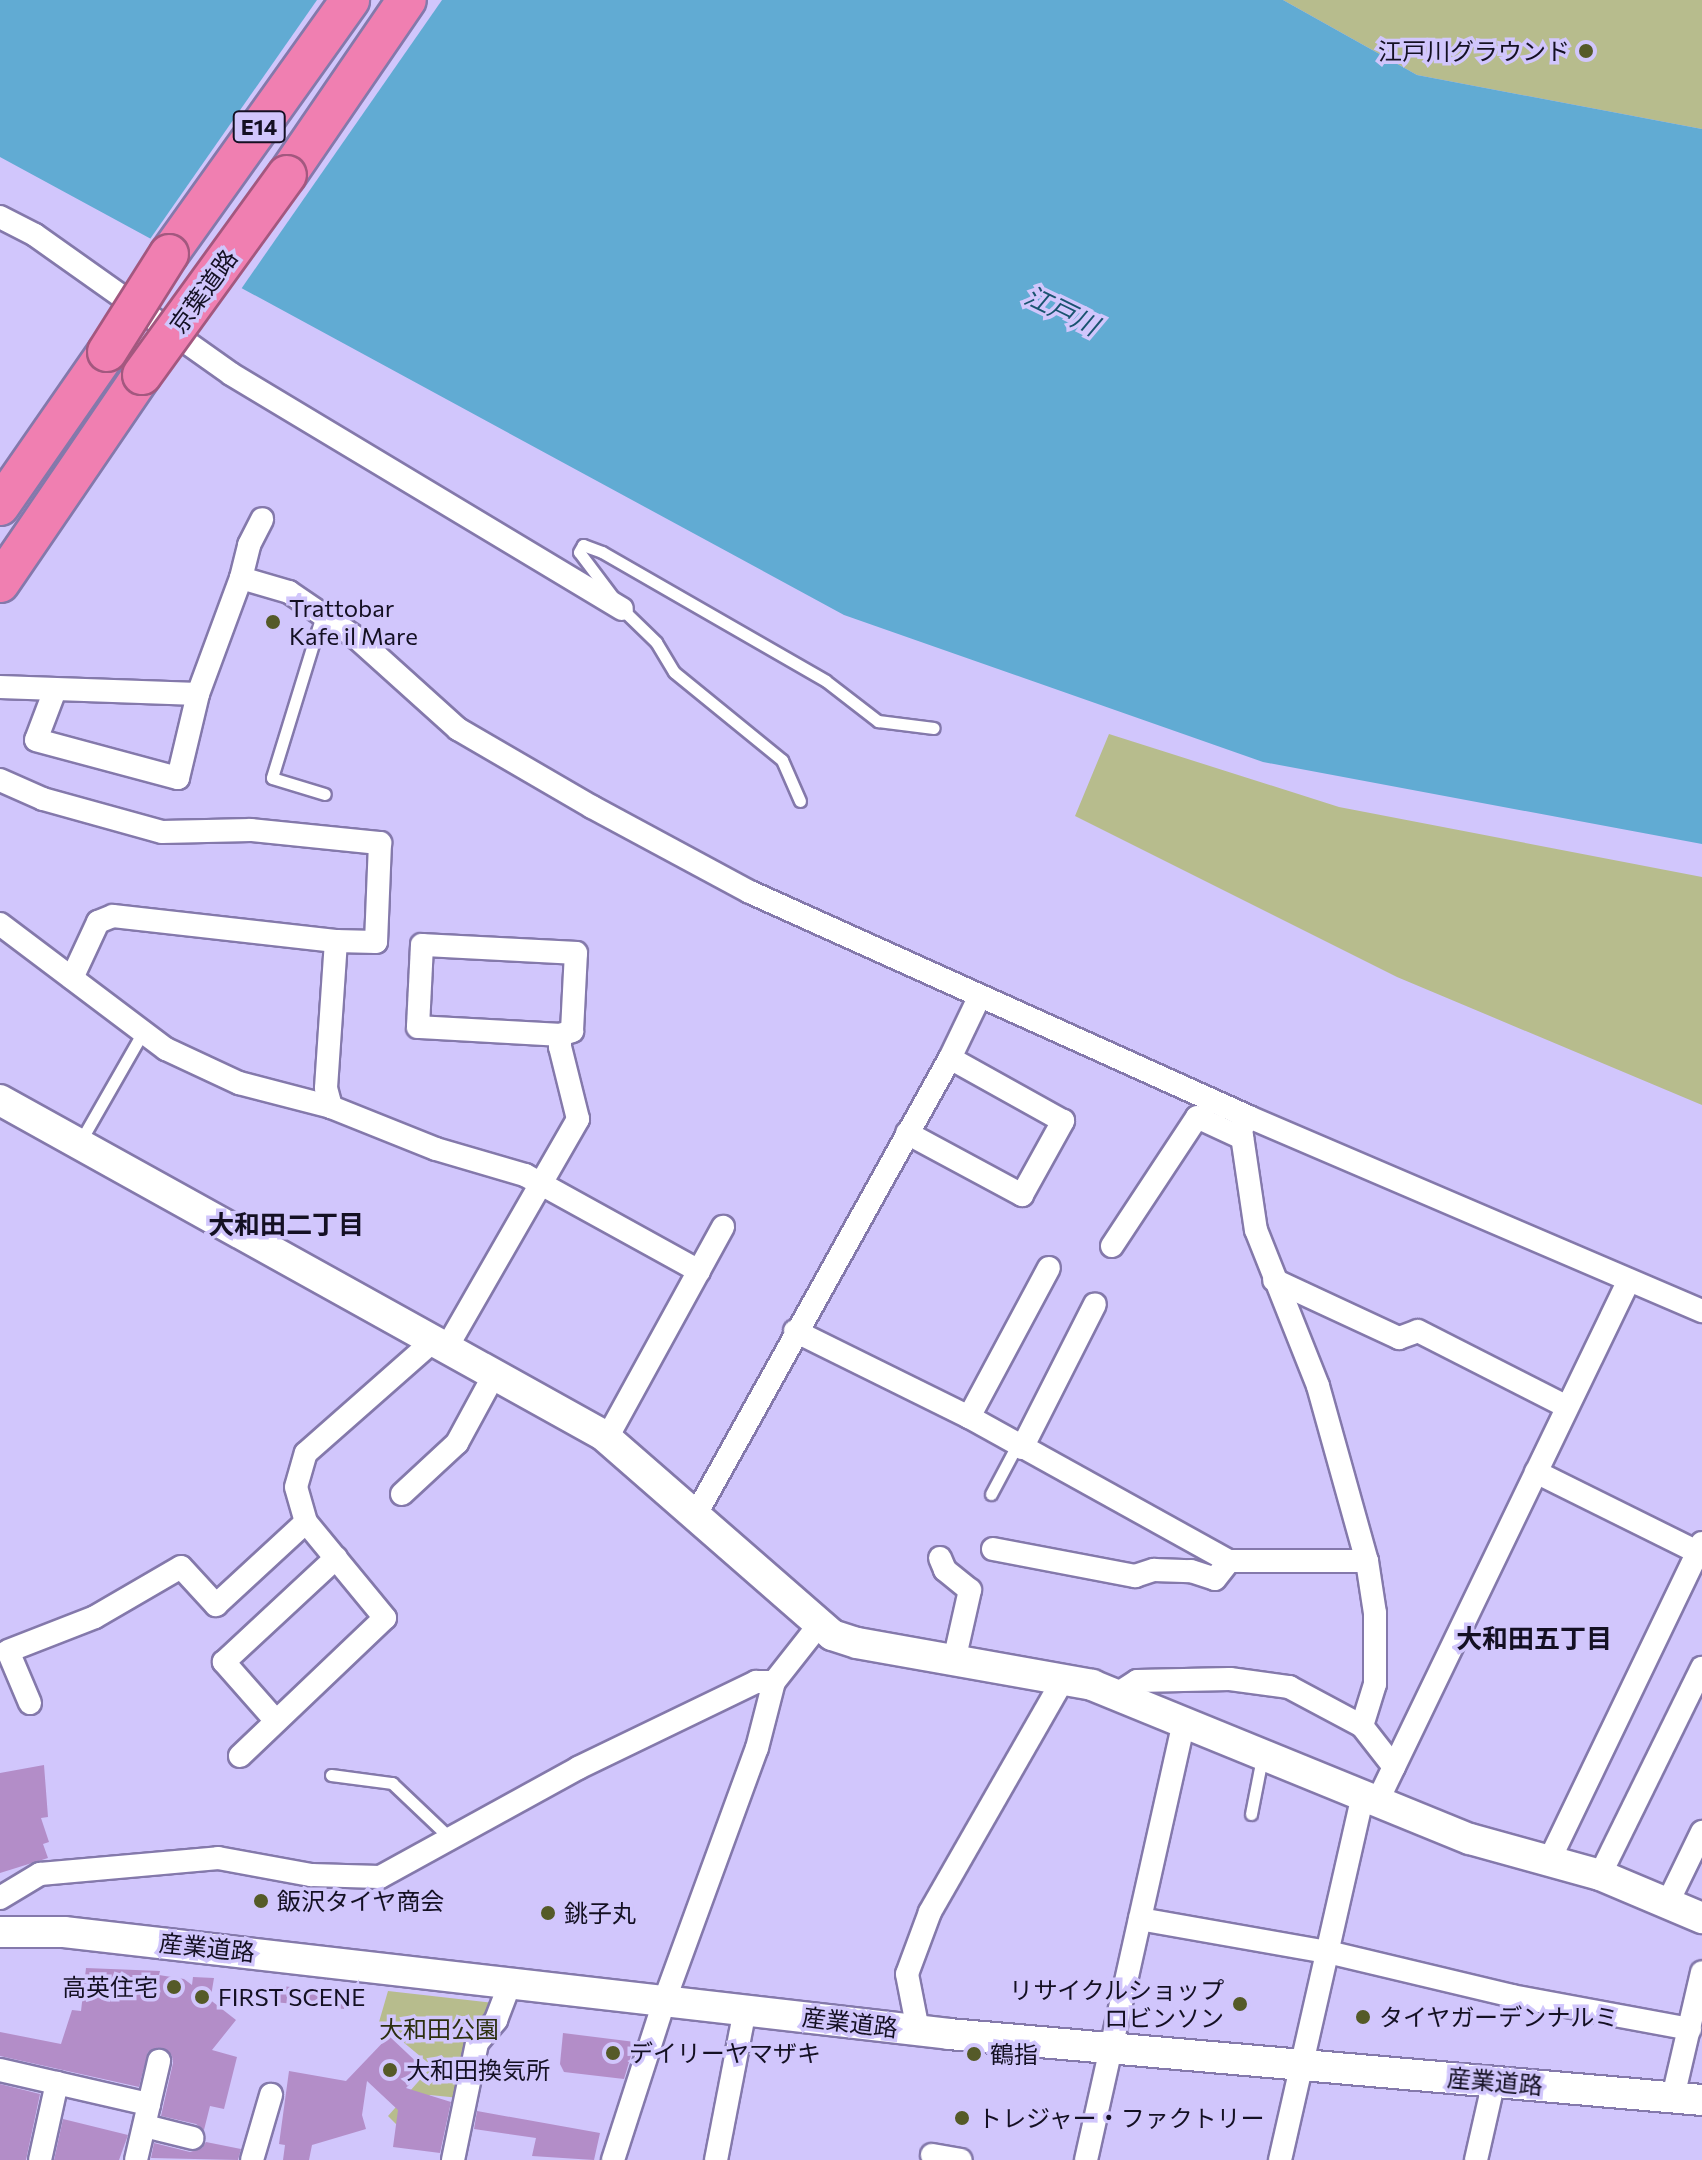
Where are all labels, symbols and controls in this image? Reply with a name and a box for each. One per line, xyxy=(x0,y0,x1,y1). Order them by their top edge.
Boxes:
place label: 江戸川グラウンド xyxy=(1378,37,1570,65)
marker: 江戸川グラウンド xyxy=(1577,42,1595,60)
road number: E14 xyxy=(231,109,287,145)
street label: 京葉道路 xyxy=(163,244,243,338)
water label: 江戸川 xyxy=(1020,279,1104,341)
place label: Trattobar Kafe il Mare xyxy=(289,594,418,650)
marker: Trattobar Kafe il Mare xyxy=(264,613,282,631)
district label: 大和田二丁目 xyxy=(208,1208,364,1240)
district label: 大和田五丁目 xyxy=(1456,1622,1612,1654)
place label: 飯沢タイヤ商会 xyxy=(277,1887,445,1915)
marker: 飯沢タイヤ商会 xyxy=(252,1892,270,1910)
place label: 銚子丸 xyxy=(564,1899,636,1927)
marker: 銚子丸 xyxy=(539,1904,557,1922)
street label: 産業道路 xyxy=(158,1928,256,1966)
place label: 高英住宅 xyxy=(62,1973,158,2001)
place label: リサイクルショップ ロビンソン xyxy=(1008,1976,1224,2032)
marker: 高英住宅 xyxy=(165,1978,183,1996)
place label: FIRST SCENE xyxy=(218,1983,365,2011)
marker: FIRST SCENE xyxy=(193,1988,211,2006)
marker: リサイクルショップ ロビンソン xyxy=(1231,1995,1249,2013)
street label: 産業道路 xyxy=(801,2002,899,2042)
place label: タイヤガーデンナルミ xyxy=(1379,2003,1619,2031)
marker: タイヤガーデンナルミ xyxy=(1354,2008,1372,2026)
park label: 大和田公園 xyxy=(379,2015,499,2043)
place label: デイリーヤマザキ xyxy=(629,2039,821,2067)
place label: 鶴指 xyxy=(990,2040,1038,2068)
marker: デイリーヤマザキ xyxy=(604,2044,622,2062)
marker: 鶴指 xyxy=(965,2045,983,2063)
place label: 大和田換気所 xyxy=(406,2056,550,2084)
marker: 大和田換気所 xyxy=(381,2061,399,2079)
street label: 産業道路 xyxy=(1446,2062,1544,2100)
place label: トレジャー・ファクトリー xyxy=(978,2104,1266,2132)
marker: トレジャー・ファクトリー xyxy=(953,2109,971,2127)

